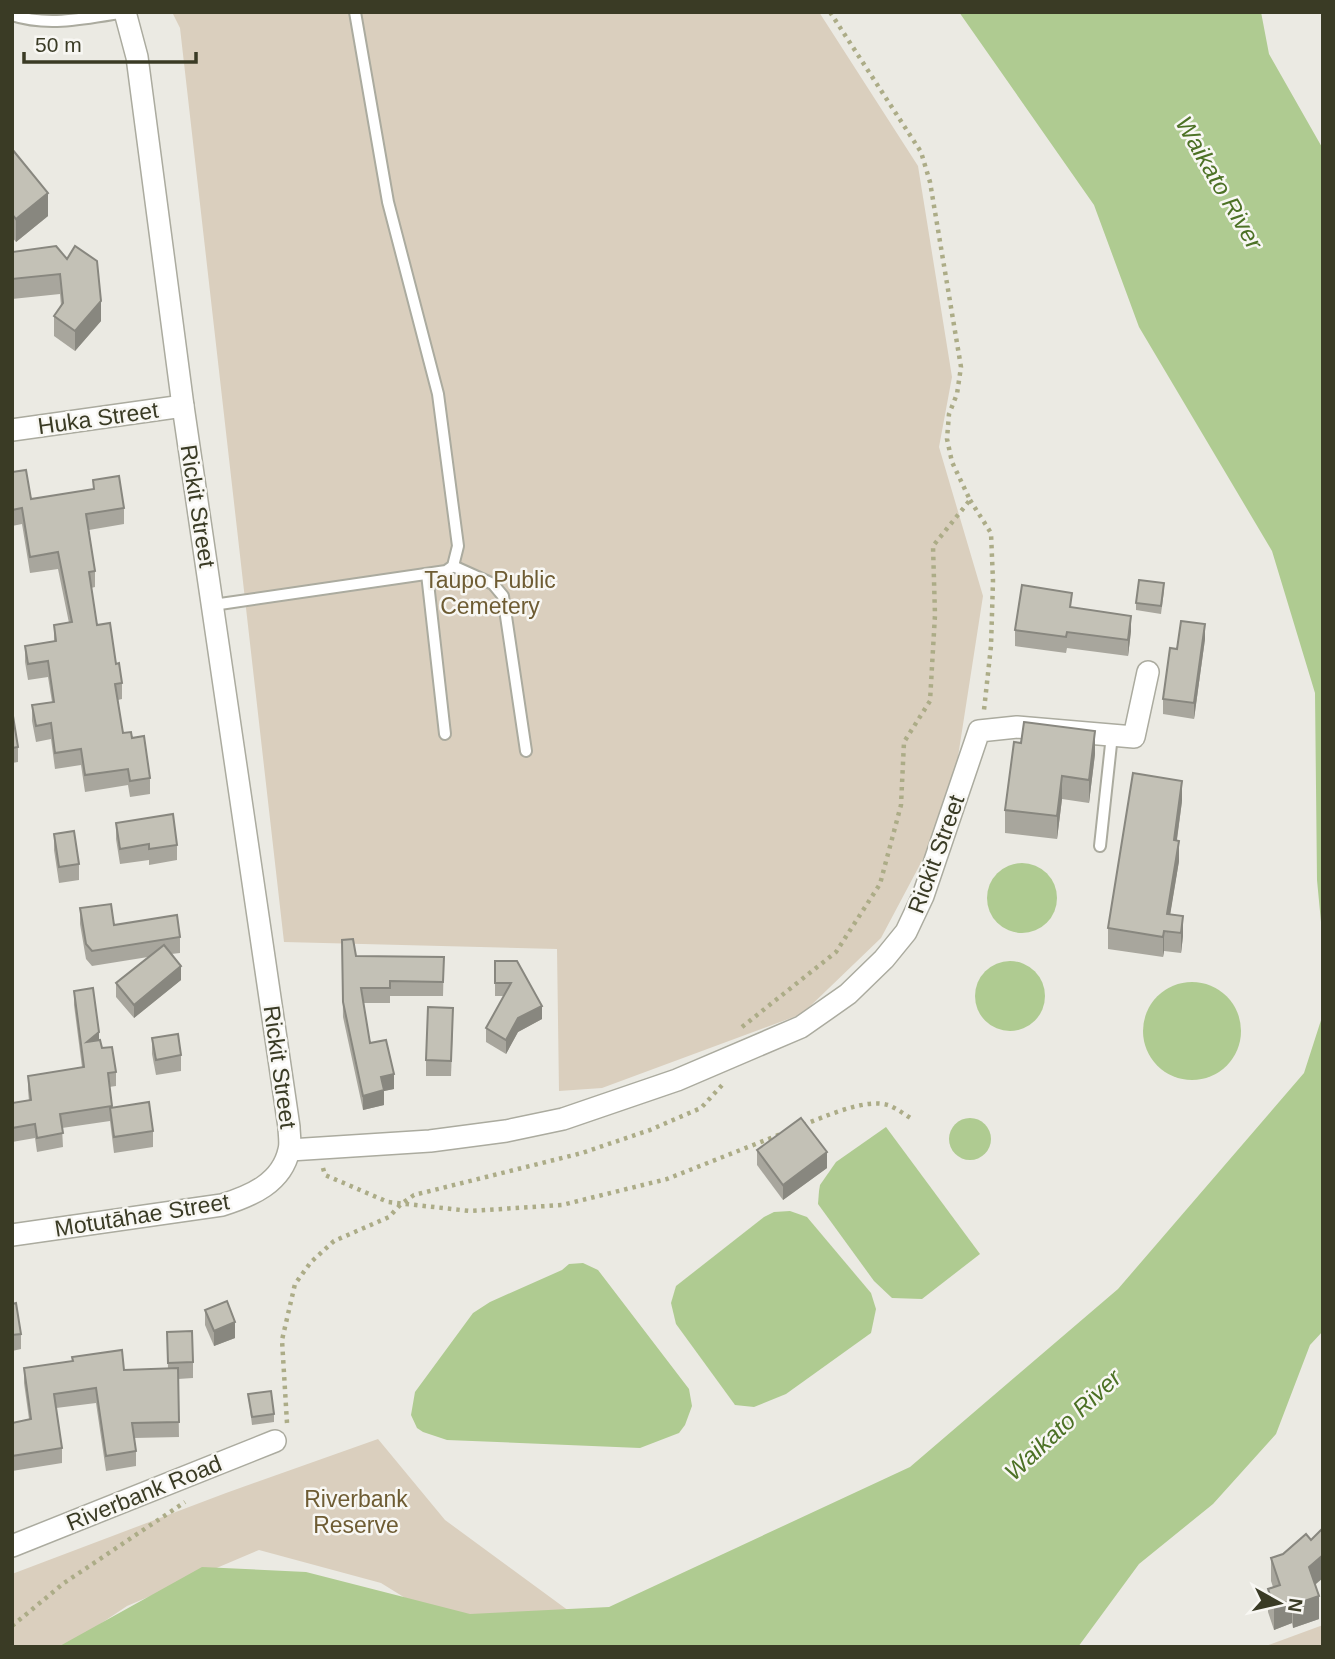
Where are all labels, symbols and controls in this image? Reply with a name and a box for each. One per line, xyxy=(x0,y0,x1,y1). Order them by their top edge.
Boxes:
scale bar xyxy=(24,21,196,65)
text: 50 m xyxy=(35,33,82,56)
water label: Waikato River xyxy=(1171,112,1269,255)
street label: Huka Street xyxy=(36,397,161,439)
street label: Rickit Street xyxy=(175,443,221,570)
park label: Taupo Public Cemetery xyxy=(424,567,556,619)
street label: Rickit Street xyxy=(903,791,970,917)
street label: Rickit Street xyxy=(258,1004,302,1131)
street label: Motutāhae Street xyxy=(53,1188,232,1242)
water label: Waikato River xyxy=(999,1363,1127,1485)
street label: Riverbank Road xyxy=(63,1450,225,1536)
park label: Riverbank Reserve xyxy=(304,1486,408,1538)
north arrow xyxy=(1244,1568,1314,1638)
text: N xyxy=(1284,1597,1307,1614)

